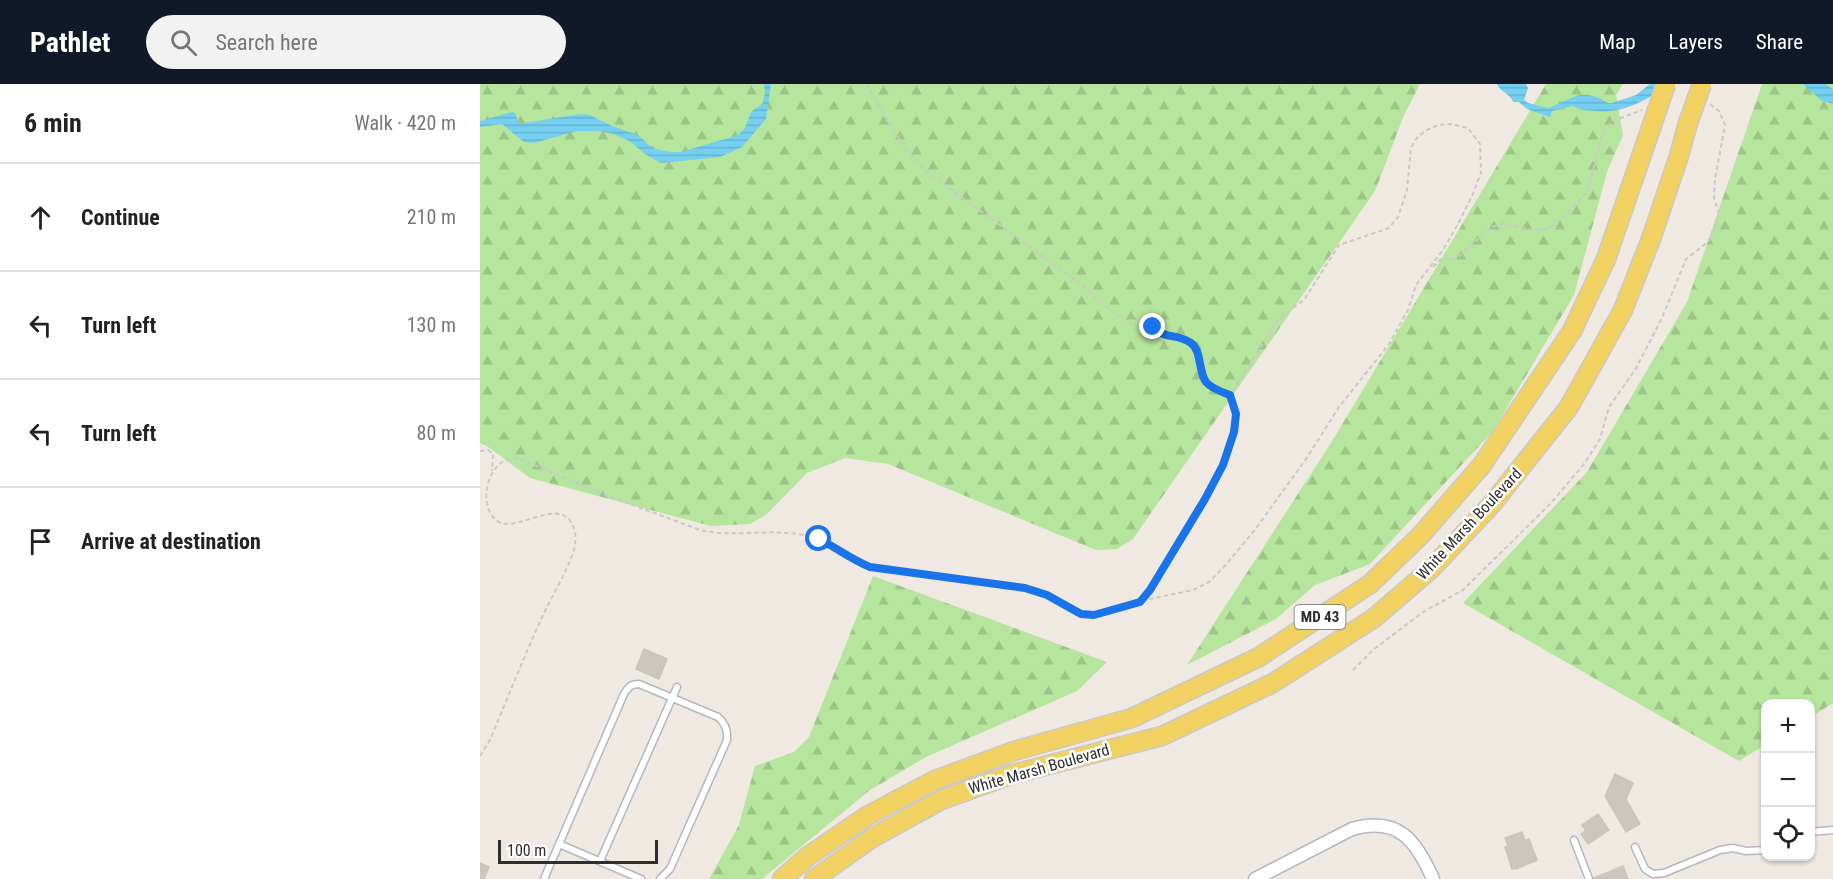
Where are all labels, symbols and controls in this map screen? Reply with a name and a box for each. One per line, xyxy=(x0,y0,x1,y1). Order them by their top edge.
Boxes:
search box xyxy=(146,15,566,69)
text: Pathlet xyxy=(30,26,110,59)
icon: search xyxy=(167,26,200,59)
text: Search here xyxy=(215,30,318,55)
text: Map xyxy=(1599,30,1636,54)
text: Layers xyxy=(1669,30,1723,54)
text: Share xyxy=(1756,30,1803,54)
text: 6 min xyxy=(24,108,82,138)
text: Walk · 420 m xyxy=(355,111,456,135)
icon: ahead xyxy=(24,201,57,234)
text: Continue xyxy=(81,205,160,230)
text: 210 m xyxy=(407,205,456,229)
icon: left xyxy=(24,309,57,342)
text: Turn left xyxy=(81,313,156,338)
text: 130 m xyxy=(407,313,456,337)
route end xyxy=(1139,313,1165,339)
icon: left xyxy=(24,417,57,450)
text: Turn left xyxy=(81,421,156,446)
text: 80 m xyxy=(417,421,456,445)
street label: White Marsh Boulevard xyxy=(1412,464,1526,584)
icon: arrive xyxy=(24,525,57,558)
route start xyxy=(805,525,831,551)
text: Arrive at destination xyxy=(81,529,261,554)
road number: MD 43 xyxy=(1294,605,1346,629)
map controls xyxy=(1761,699,1815,861)
button: + xyxy=(1761,699,1815,753)
street label: White Marsh Boulevard xyxy=(966,740,1112,798)
button: − xyxy=(1761,753,1815,807)
button: locate xyxy=(1761,807,1815,861)
scale bar xyxy=(498,837,658,864)
text: 100 m xyxy=(507,841,546,860)

